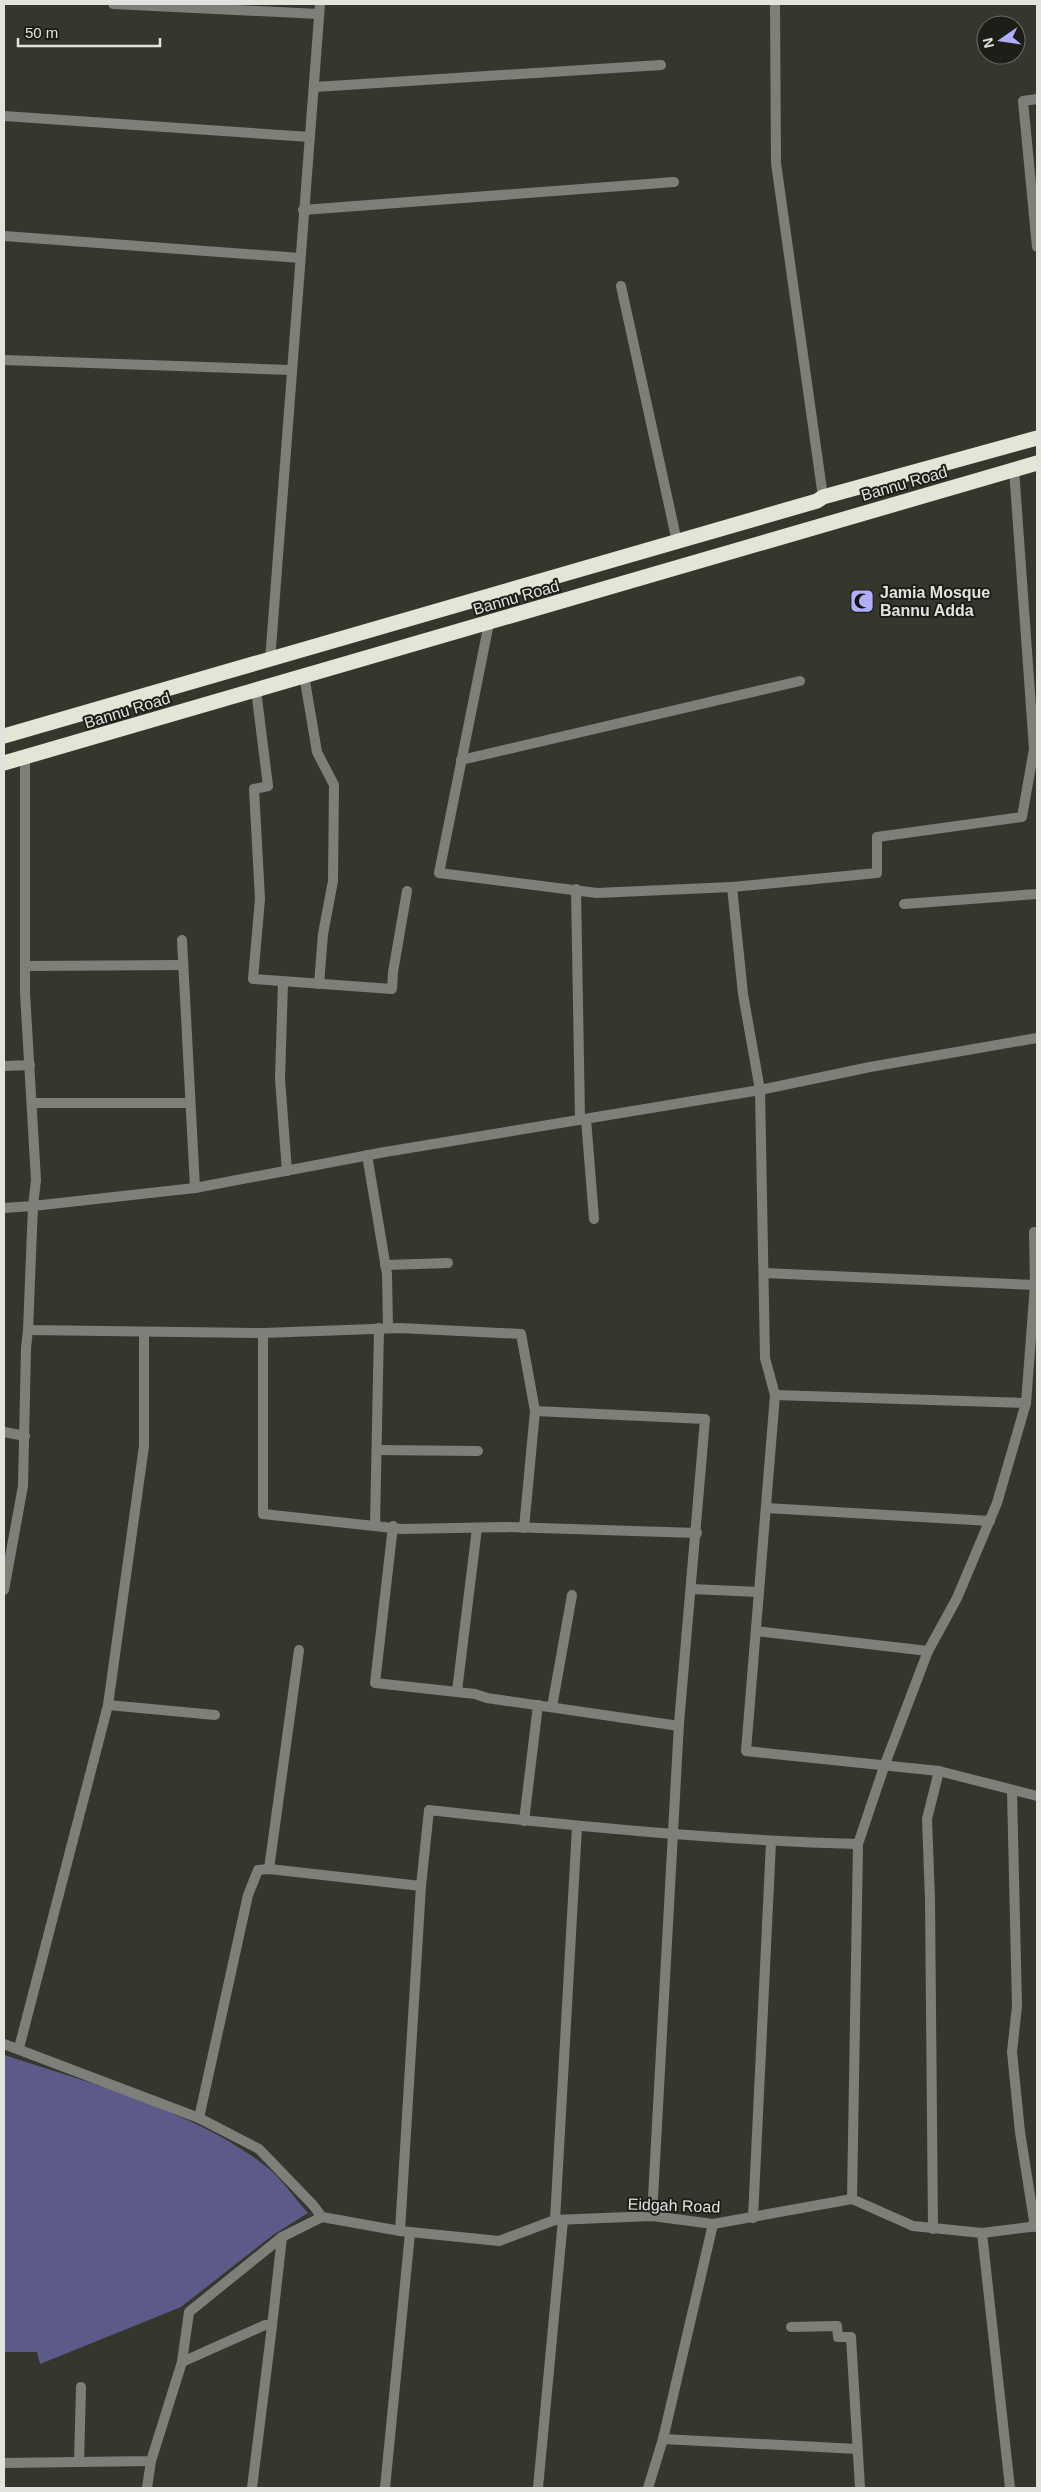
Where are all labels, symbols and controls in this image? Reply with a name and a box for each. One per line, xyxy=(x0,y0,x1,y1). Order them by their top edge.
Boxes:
scale bar xyxy=(18,15,160,47)
north arrow xyxy=(976,15,1026,65)
text: 50 m xyxy=(25,24,58,41)
text: N xyxy=(979,36,997,50)
street label: Bannu Road xyxy=(859,463,949,504)
street label: Bannu Road xyxy=(471,577,561,618)
place label: Jamia Mosque Bannu Adda xyxy=(880,584,990,619)
mosque icon: Jamia Mosque Bannu Adda xyxy=(849,588,875,614)
street label: Bannu Road xyxy=(82,689,172,732)
street label: Eidgah Road xyxy=(627,2195,721,2216)

